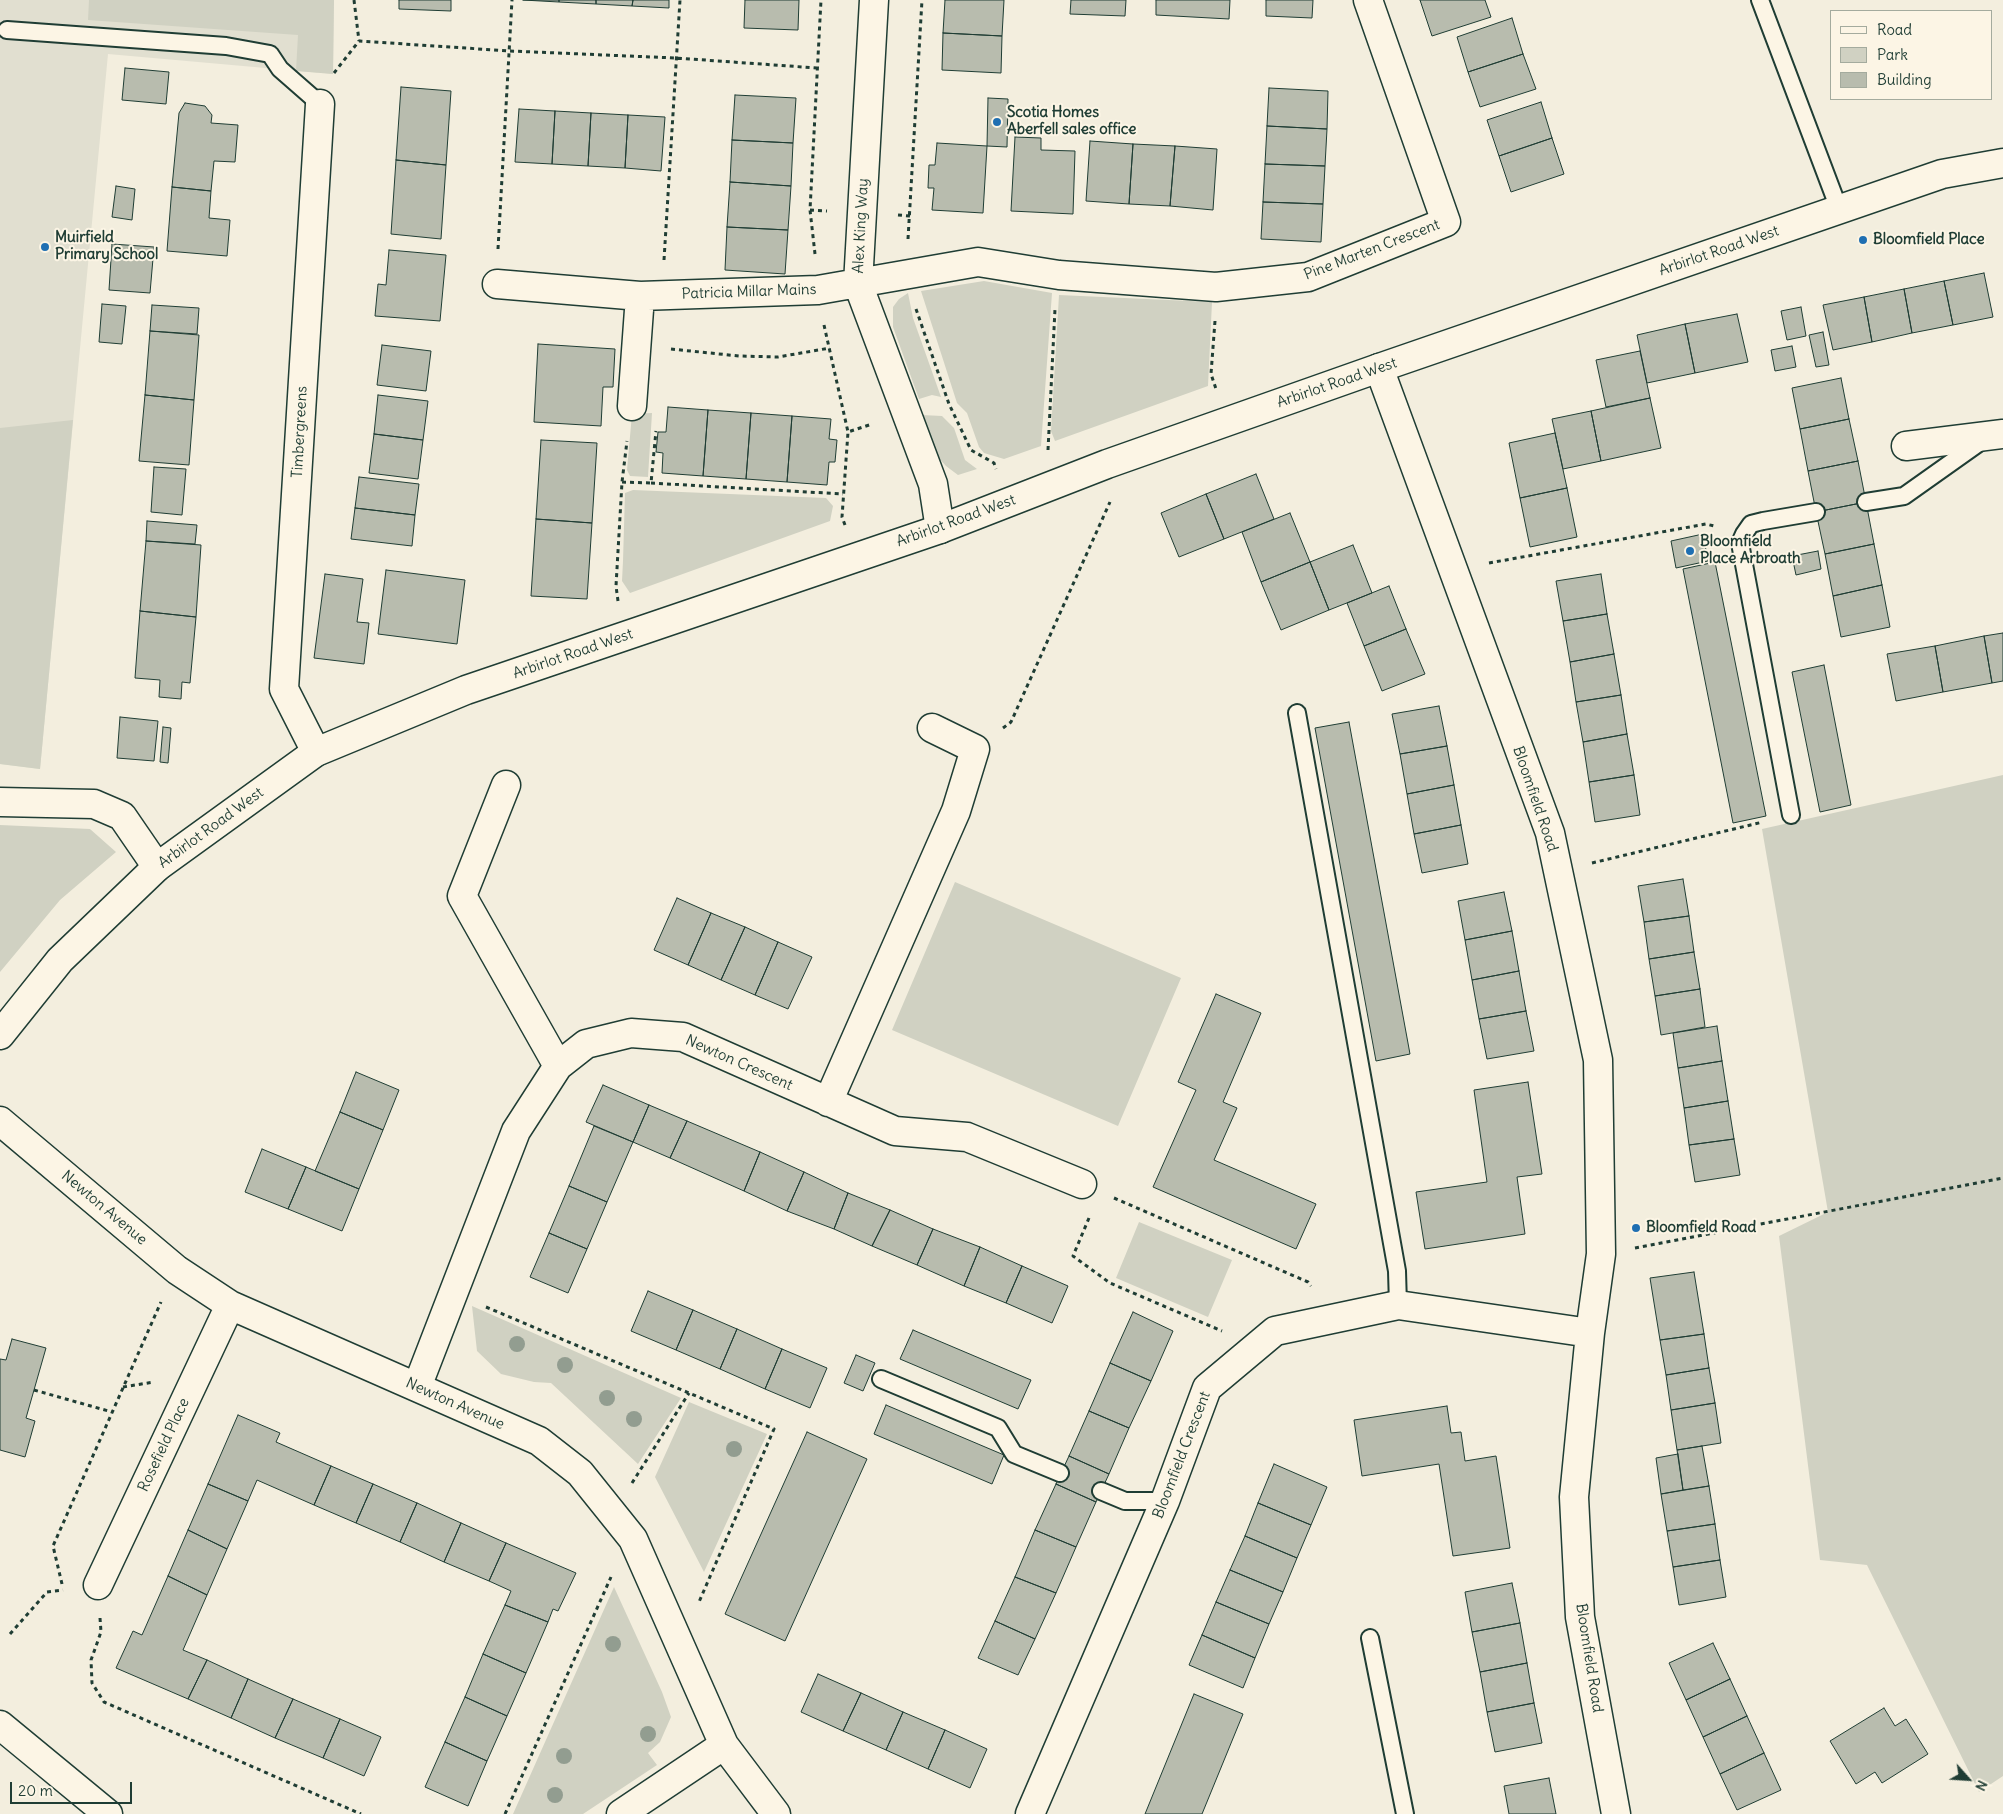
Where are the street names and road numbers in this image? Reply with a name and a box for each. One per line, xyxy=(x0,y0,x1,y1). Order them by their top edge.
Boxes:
street label: Alex King Way xyxy=(850,178,872,274)
street label: Pine Marten Crescent xyxy=(1302,216,1442,284)
street label: Arbirlot Road West xyxy=(1657,222,1781,280)
street label: Patricia Millar Mains xyxy=(681,281,817,303)
street label: Arbirlot Road West xyxy=(1275,354,1399,412)
street label: Timbergreens xyxy=(289,385,311,479)
street label: Arbirlot Road West xyxy=(894,491,1018,551)
street label: Arbirlot Road West xyxy=(511,625,635,683)
street label: Bloomfield Road xyxy=(1509,744,1561,854)
street label: Arbirlot Road West xyxy=(155,784,267,872)
street label: Newton Crescent xyxy=(683,1031,795,1095)
street label: Newton Avenue xyxy=(58,1167,150,1249)
street label: Newton Avenue xyxy=(403,1374,507,1434)
street label: Bloomfield Crescent xyxy=(1149,1389,1215,1521)
street label: Rosefield Place xyxy=(134,1395,194,1495)
street label: Bloomfield Road xyxy=(1571,1602,1607,1714)

